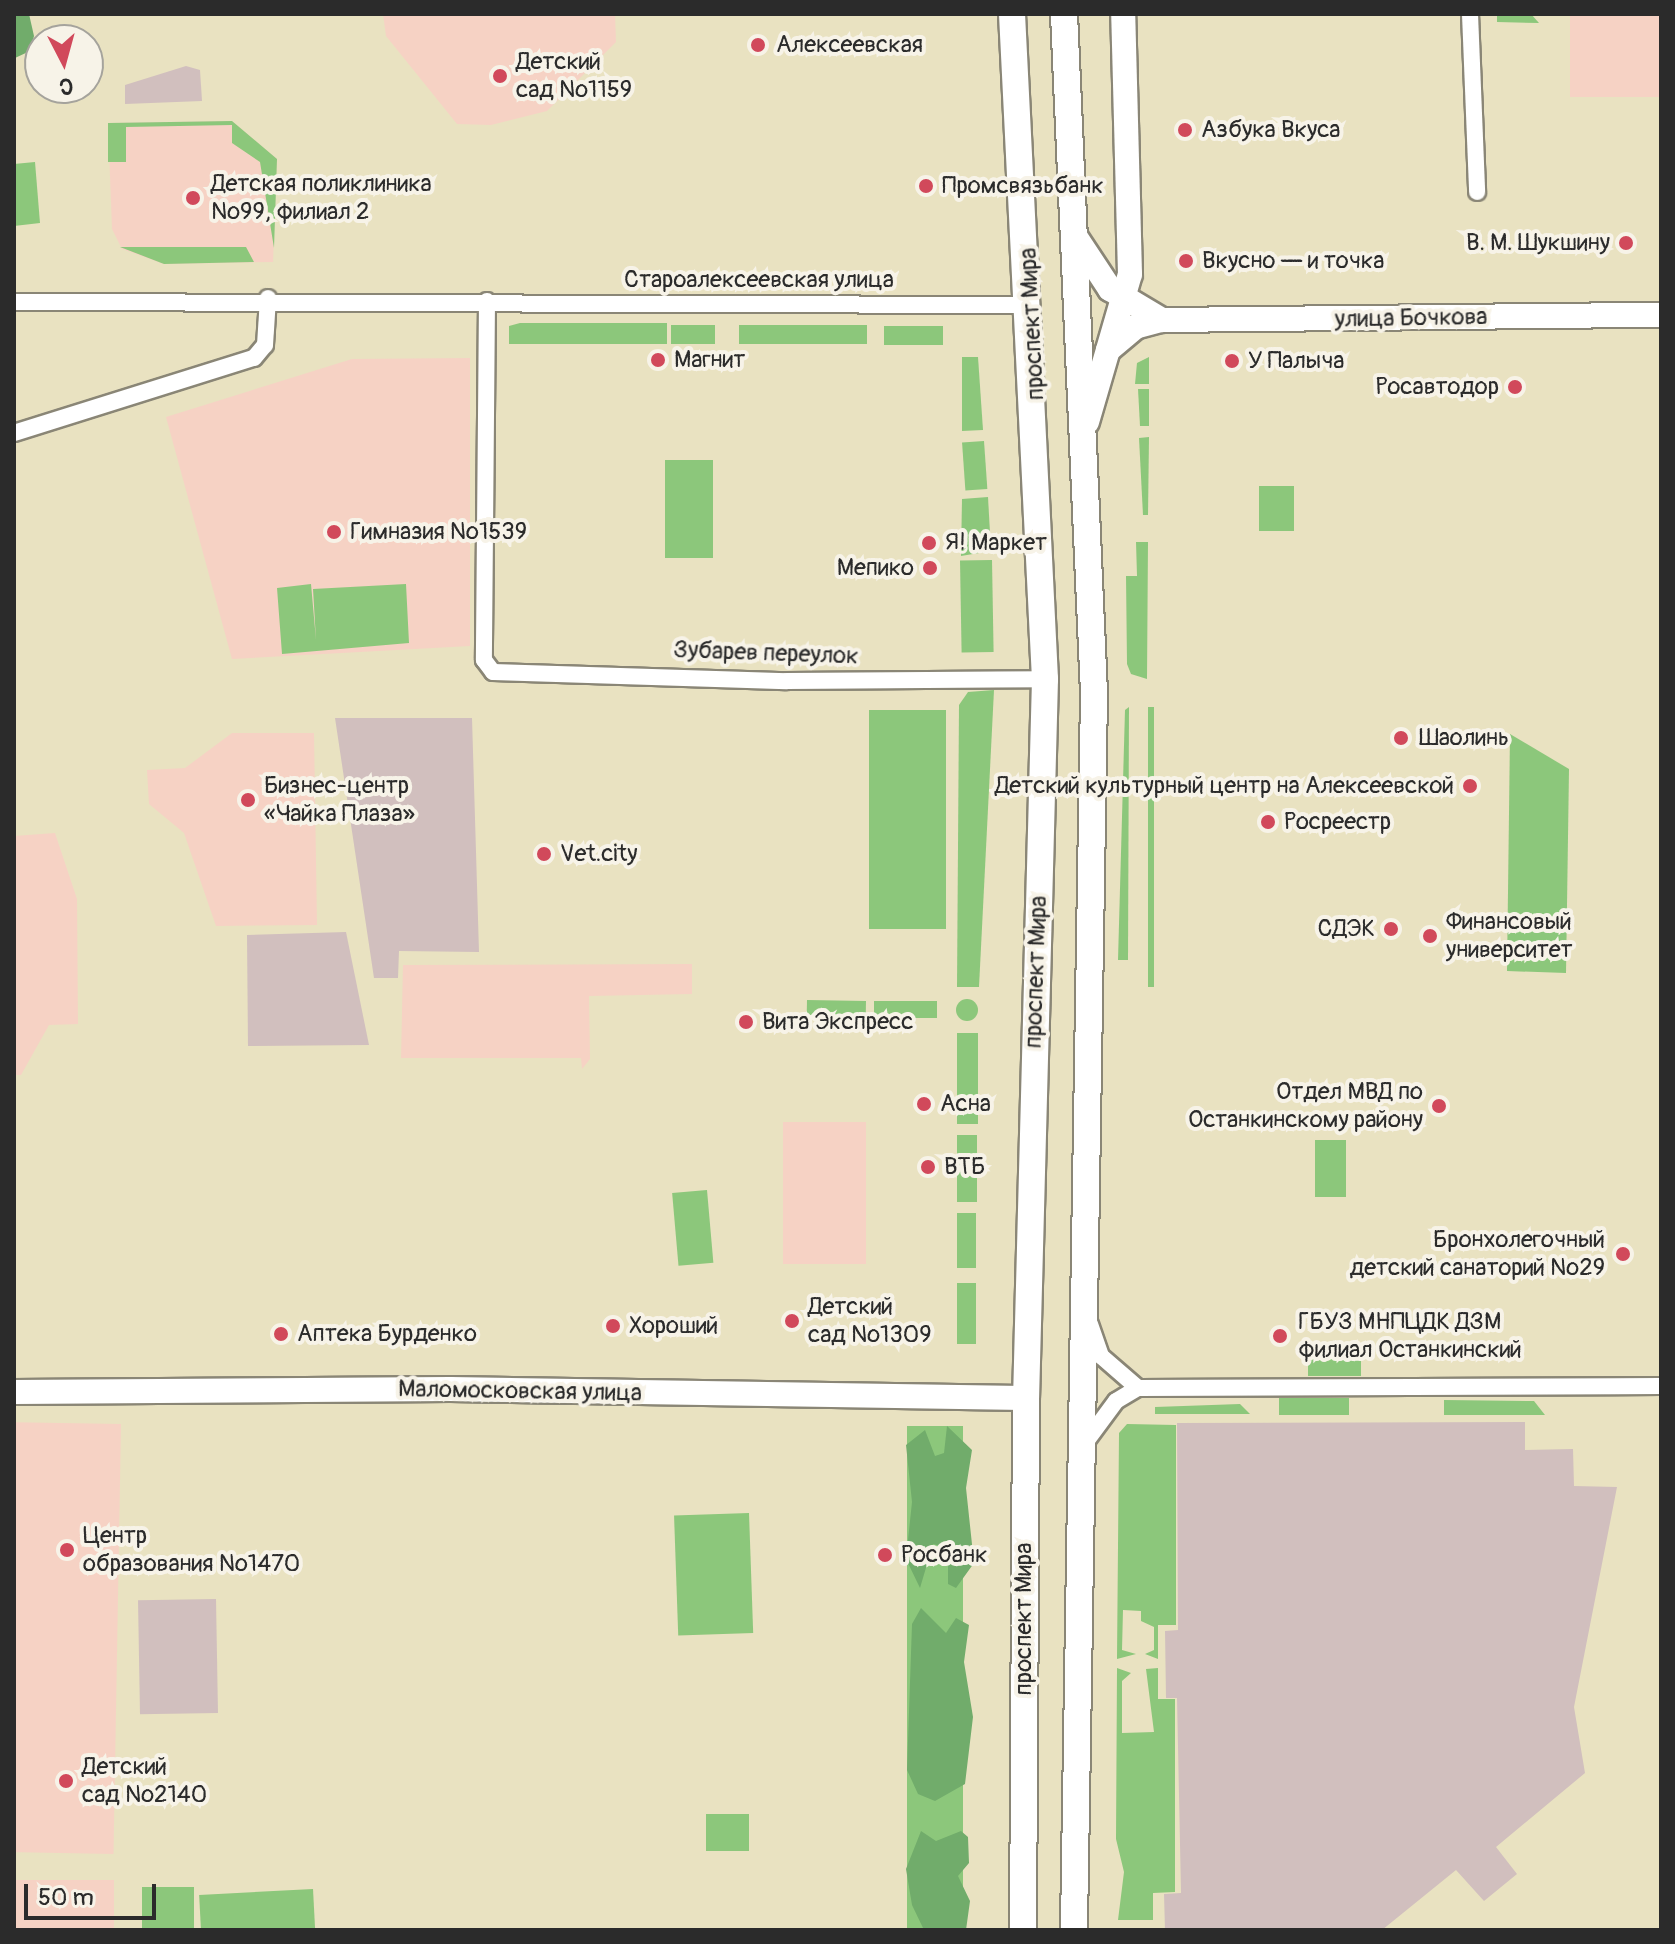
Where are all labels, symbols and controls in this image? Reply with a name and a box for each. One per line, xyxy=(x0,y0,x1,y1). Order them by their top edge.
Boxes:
north arrow xyxy=(24,24,104,104)
place label: Алексеевская xyxy=(776,31,923,59)
marker: Алексеевская xyxy=(747,34,769,56)
place label: Детский сад №1159 xyxy=(516,48,632,104)
marker: Детский сад №1159 xyxy=(491,67,509,85)
text: С xyxy=(58,71,75,101)
place label: Азбука Вкуса xyxy=(1201,116,1340,144)
marker: Азбука Вкуса xyxy=(1176,121,1194,139)
place label: Детская поликлиника №99, филиал 2 xyxy=(211,170,432,226)
place label: Промсвязьбанк xyxy=(942,172,1104,200)
marker: Промсвязьбанк xyxy=(917,177,935,195)
marker: Детская поликлиника №99, филиал 2 xyxy=(182,187,204,209)
place label: В. М. Шукшину xyxy=(1466,229,1610,257)
marker: В. М. Шукшину xyxy=(1617,234,1635,252)
street label: проспект Мира xyxy=(1014,247,1050,401)
place label: Вкусно — и точка xyxy=(1202,247,1384,275)
marker: Вкусно — и точка xyxy=(1177,252,1195,270)
street label: Староалексеевская улица xyxy=(624,266,894,294)
street label: улица Бочкова xyxy=(1334,302,1488,334)
place label: Магнит xyxy=(674,346,745,374)
place label: У Палыча xyxy=(1248,347,1345,375)
marker: Магнит xyxy=(649,351,667,369)
marker: У Палыча xyxy=(1223,352,1241,370)
place label: Росавтодор xyxy=(1375,373,1499,401)
marker: Росавтодор xyxy=(1506,378,1524,396)
place label: Гимназия №1539 xyxy=(350,518,527,546)
marker: Гимназия №1539 xyxy=(325,523,343,541)
place label: Я! Маркет xyxy=(945,529,1047,557)
marker: Я! Маркет xyxy=(920,534,938,552)
place label: Мепико xyxy=(837,554,914,582)
marker: Мепико xyxy=(921,559,939,577)
street label: Зубарев переулок xyxy=(673,635,859,671)
place label: Шаолинь xyxy=(1419,724,1509,752)
marker: Шаолинь xyxy=(1390,727,1412,749)
place label: Бизнес-центр «Чайка Плаза» xyxy=(264,772,415,828)
place label: Детский культурный центр на Алексеевской xyxy=(995,772,1454,800)
marker: Детский культурный центр на Алексеевской xyxy=(1461,777,1479,795)
marker: Бизнес-центр «Чайка Плаза» xyxy=(239,791,257,809)
place label: Росреестр xyxy=(1284,808,1391,836)
marker: Росреестр xyxy=(1259,813,1277,831)
place label: Vet.city xyxy=(560,840,638,868)
marker: Vet.city xyxy=(535,845,553,863)
street label: проспект Мира xyxy=(1019,895,1053,1049)
place label: Финансовый университет xyxy=(1446,908,1573,964)
place label: СДЭК xyxy=(1318,915,1375,943)
marker: СДЭК xyxy=(1382,920,1400,938)
marker: Финансовый университет xyxy=(1421,927,1439,945)
place label: Вита Экспресс xyxy=(762,1008,913,1036)
marker: Вита Экспресс xyxy=(737,1013,755,1031)
place label: Отдел МВД по Останкинскому району xyxy=(1188,1078,1423,1134)
place label: Асна xyxy=(940,1090,991,1118)
marker: Асна xyxy=(915,1095,933,1113)
marker: Отдел МВД по Останкинскому району xyxy=(1430,1097,1448,1115)
place label: ВТБ xyxy=(944,1153,985,1181)
marker: ВТБ xyxy=(919,1158,937,1176)
place label: Бронхолегочный детский санаторий №29 xyxy=(1350,1226,1605,1282)
marker: Бронхолегочный детский санаторий №29 xyxy=(1612,1243,1634,1265)
place label: Детский сад №1309 xyxy=(808,1293,932,1349)
place label: ГБУЗ МНПЦДК ДЗМ филиал Останкинский xyxy=(1298,1308,1522,1364)
place label: Хороший xyxy=(629,1312,718,1340)
marker: Детский сад №1309 xyxy=(783,1312,801,1330)
marker: Хороший xyxy=(604,1317,622,1335)
place label: Аптека Бурденко xyxy=(297,1320,477,1348)
marker: Аптека Бурденко xyxy=(272,1325,290,1343)
marker: ГБУЗ МНПЦДК ДЗМ филиал Останкинский xyxy=(1269,1325,1291,1347)
street label: Маломосковская улица xyxy=(398,1374,642,1408)
place label: Центр образования №1470 xyxy=(83,1522,300,1578)
marker: Центр образования №1470 xyxy=(58,1541,76,1559)
place label: Росбанк xyxy=(901,1541,987,1569)
street label: проспект Мира xyxy=(1010,1543,1038,1695)
marker: Росбанк xyxy=(876,1546,894,1564)
place label: Детский сад №2140 xyxy=(82,1753,207,1809)
marker: Детский сад №2140 xyxy=(57,1772,75,1790)
scale bar xyxy=(28,1868,160,1918)
text: 50 m xyxy=(38,1883,94,1912)

